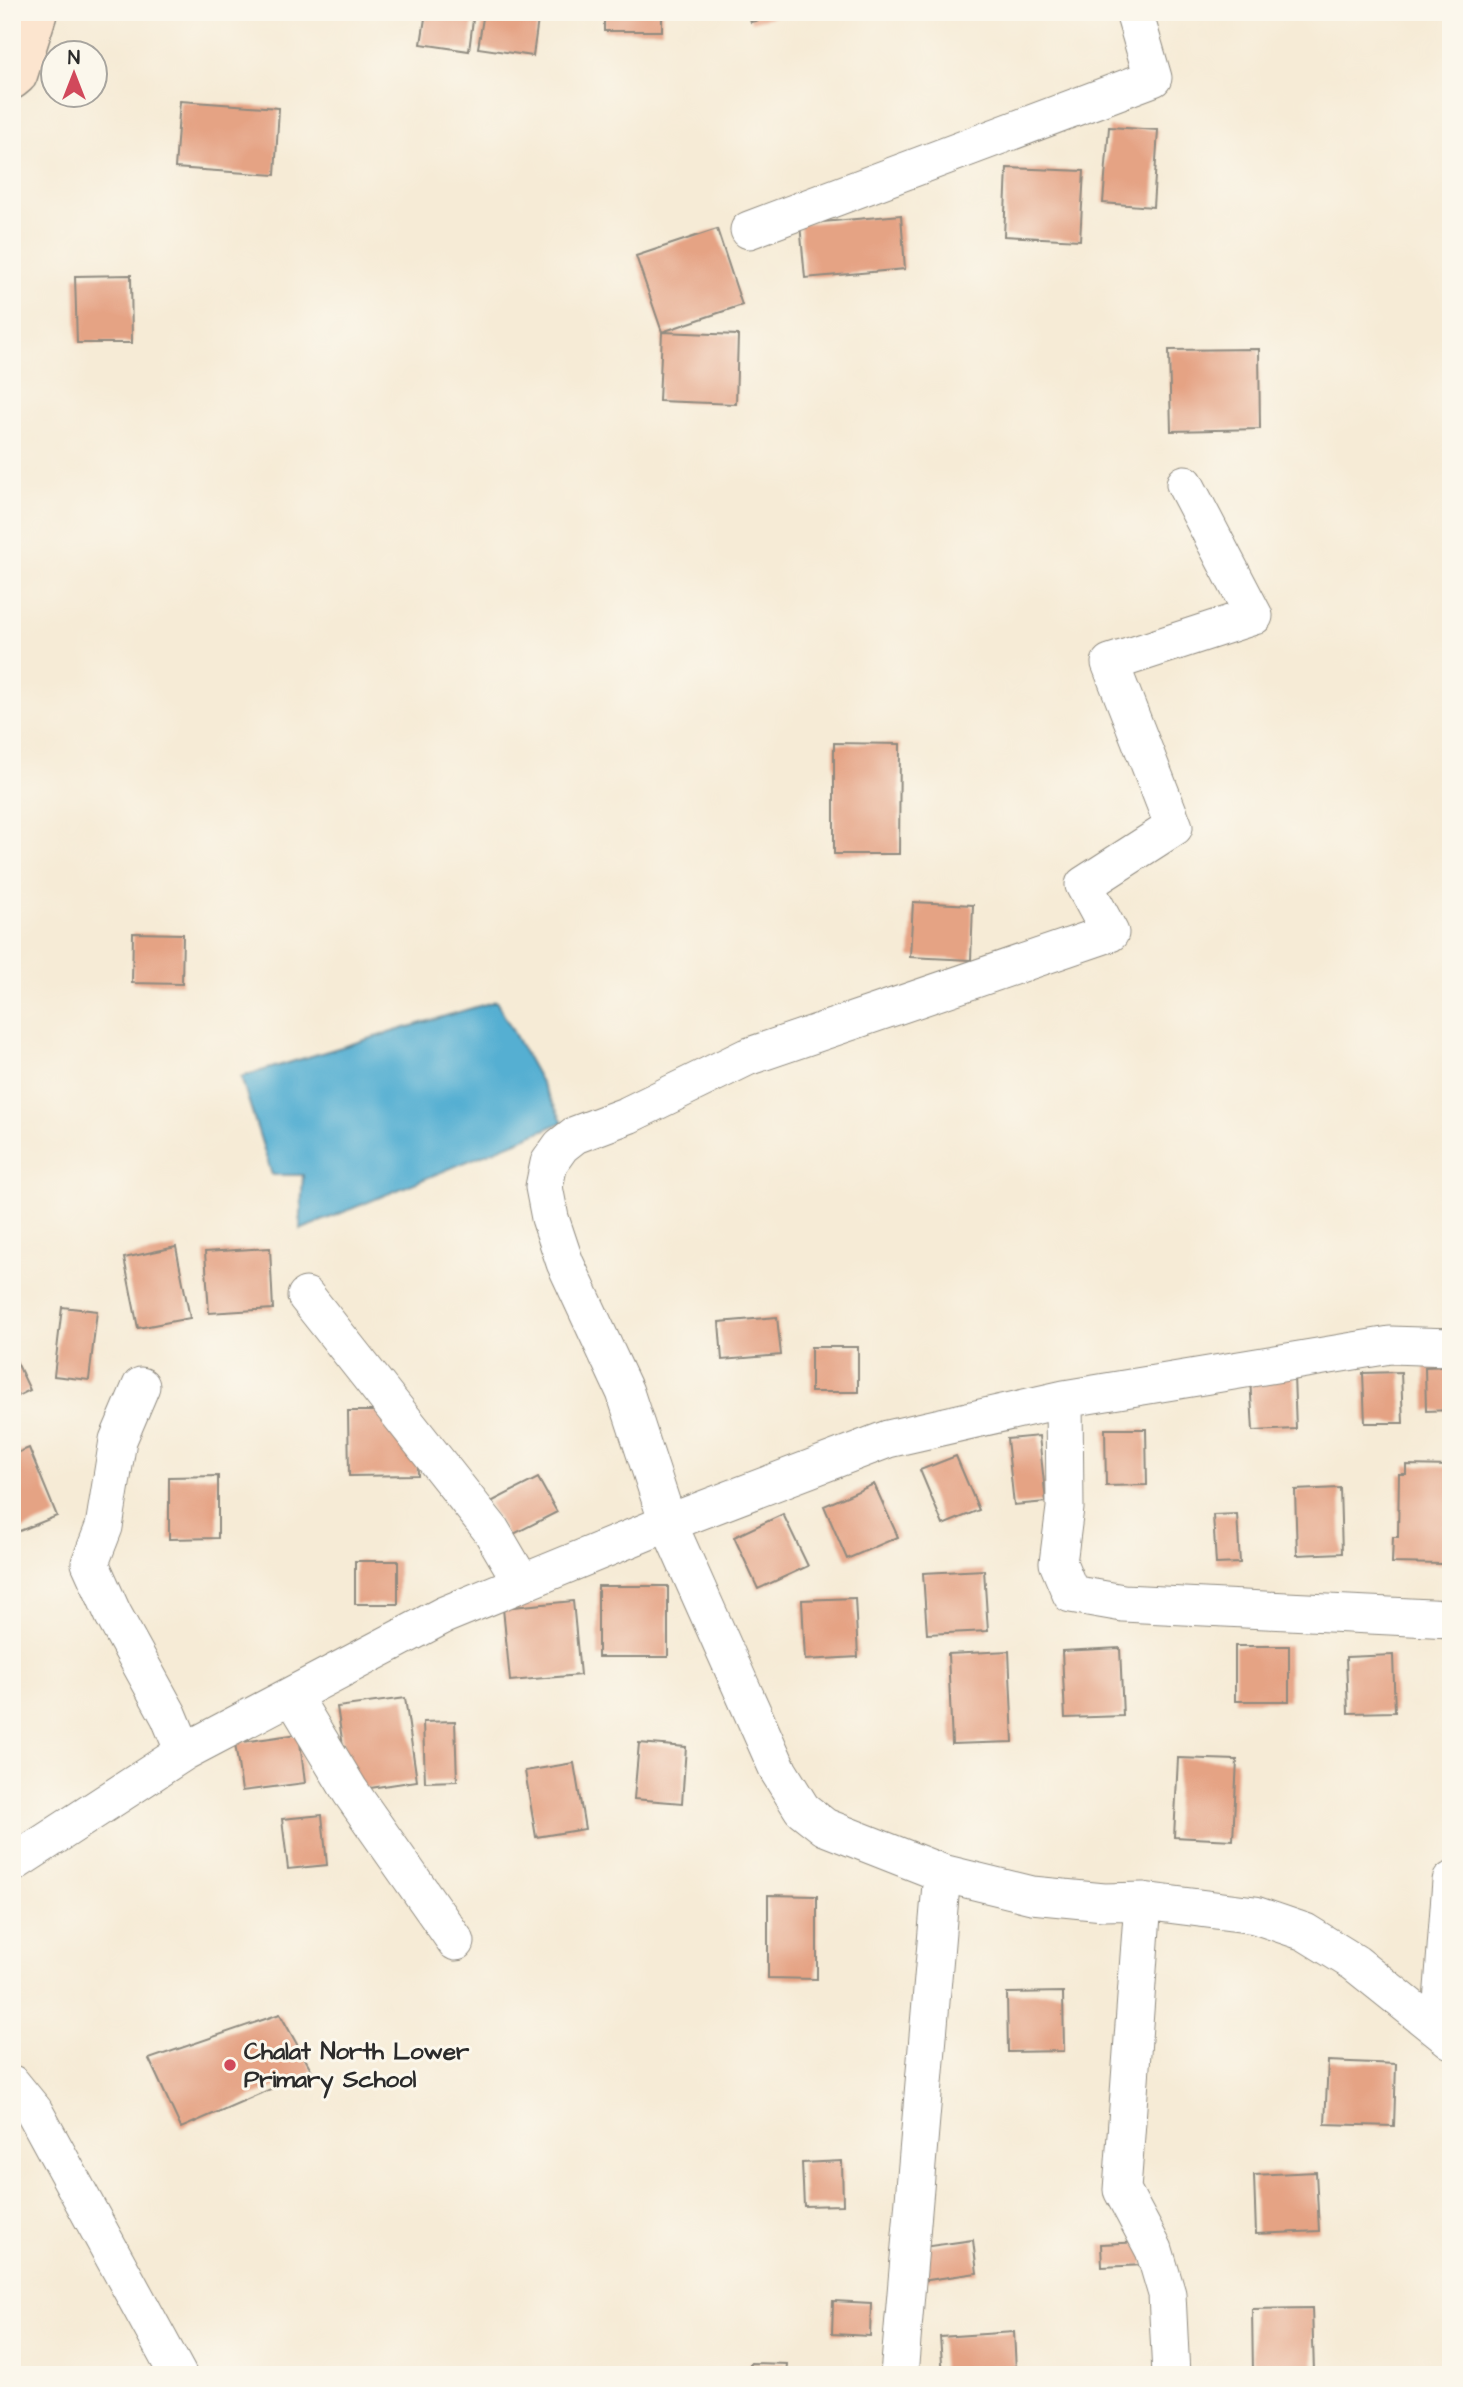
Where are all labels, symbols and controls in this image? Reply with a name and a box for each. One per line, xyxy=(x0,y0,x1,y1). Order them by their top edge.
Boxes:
north arrow xyxy=(38,38,108,108)
text: N xyxy=(68,45,80,72)
place label: Chalat North Lower Primary School xyxy=(244,2035,470,2099)
marker: Chalat North Lower Primary School xyxy=(222,2057,238,2073)

